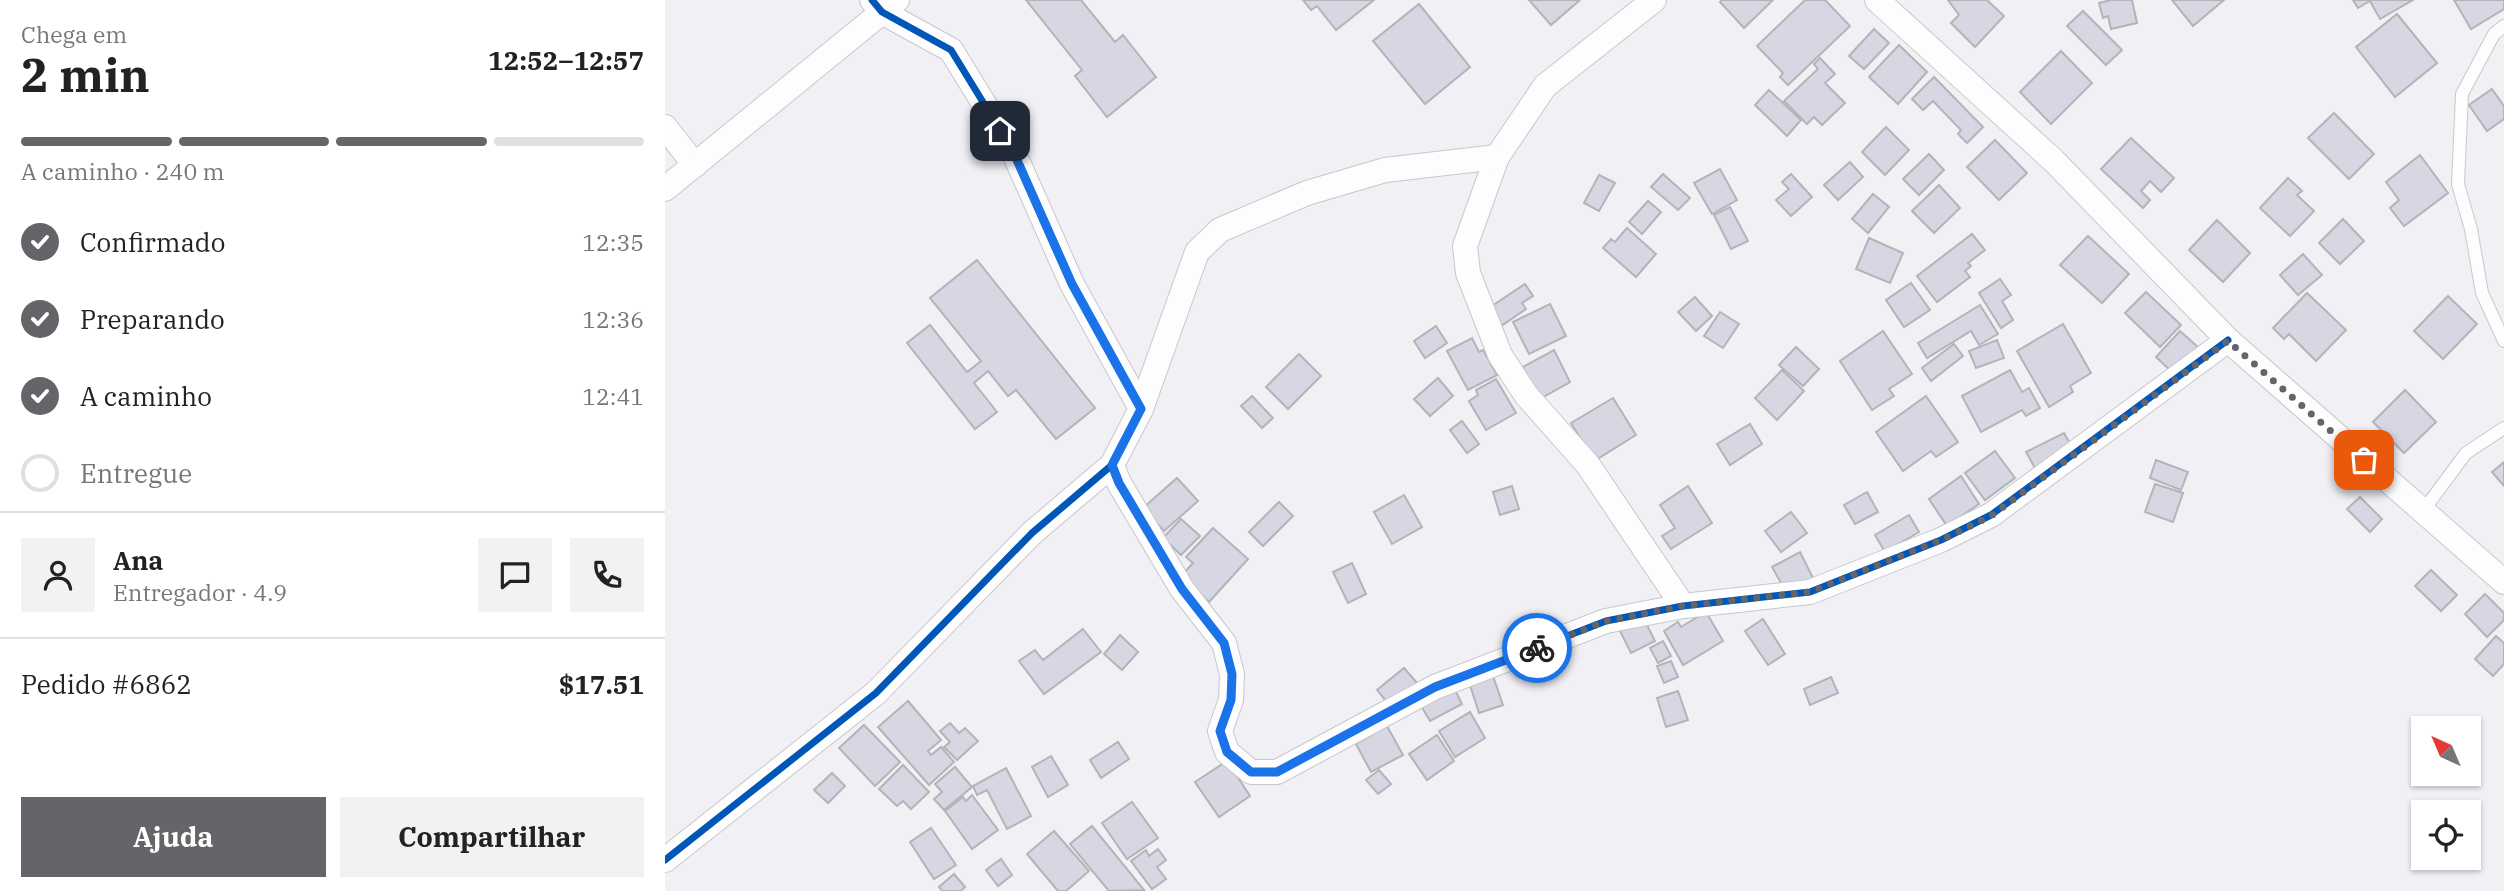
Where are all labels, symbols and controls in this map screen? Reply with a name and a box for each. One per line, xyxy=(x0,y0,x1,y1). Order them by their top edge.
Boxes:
text: Chega em xyxy=(21,19,127,49)
text: 12:52–12:57 xyxy=(488,43,644,77)
text: 2 min xyxy=(21,45,150,105)
pin xyxy=(970,101,1030,161)
icon: home xyxy=(981,112,1019,150)
text: A caminho · 240 m xyxy=(21,156,224,186)
icon: check xyxy=(21,223,59,261)
text: Confirmado xyxy=(80,225,225,259)
text: 12:35 xyxy=(582,227,644,257)
icon: check xyxy=(21,300,59,338)
text: Preparando xyxy=(80,302,225,336)
text: 12:36 xyxy=(582,304,644,334)
icon: check xyxy=(21,377,59,415)
text: A caminho xyxy=(80,379,212,413)
text: 12:41 xyxy=(582,381,644,411)
pin xyxy=(2334,430,2394,490)
icon: bag xyxy=(2345,441,2383,479)
text: Entregue xyxy=(80,456,192,490)
button: person xyxy=(21,538,95,612)
button: chat xyxy=(478,538,552,612)
button: phone xyxy=(570,538,644,612)
text: Ana xyxy=(113,543,163,577)
text: Entregador · 4.9 xyxy=(113,577,287,607)
courier xyxy=(1502,613,1572,683)
icon: bike xyxy=(1518,629,1556,667)
text: Pedido #6862 xyxy=(21,667,192,701)
text: $17.51 xyxy=(559,667,644,701)
north arrow xyxy=(2411,716,2481,786)
map controls xyxy=(2411,716,2481,870)
button: Ajuda xyxy=(21,797,326,877)
button: Compartilhar xyxy=(340,797,644,877)
button: locate xyxy=(2411,800,2481,870)

